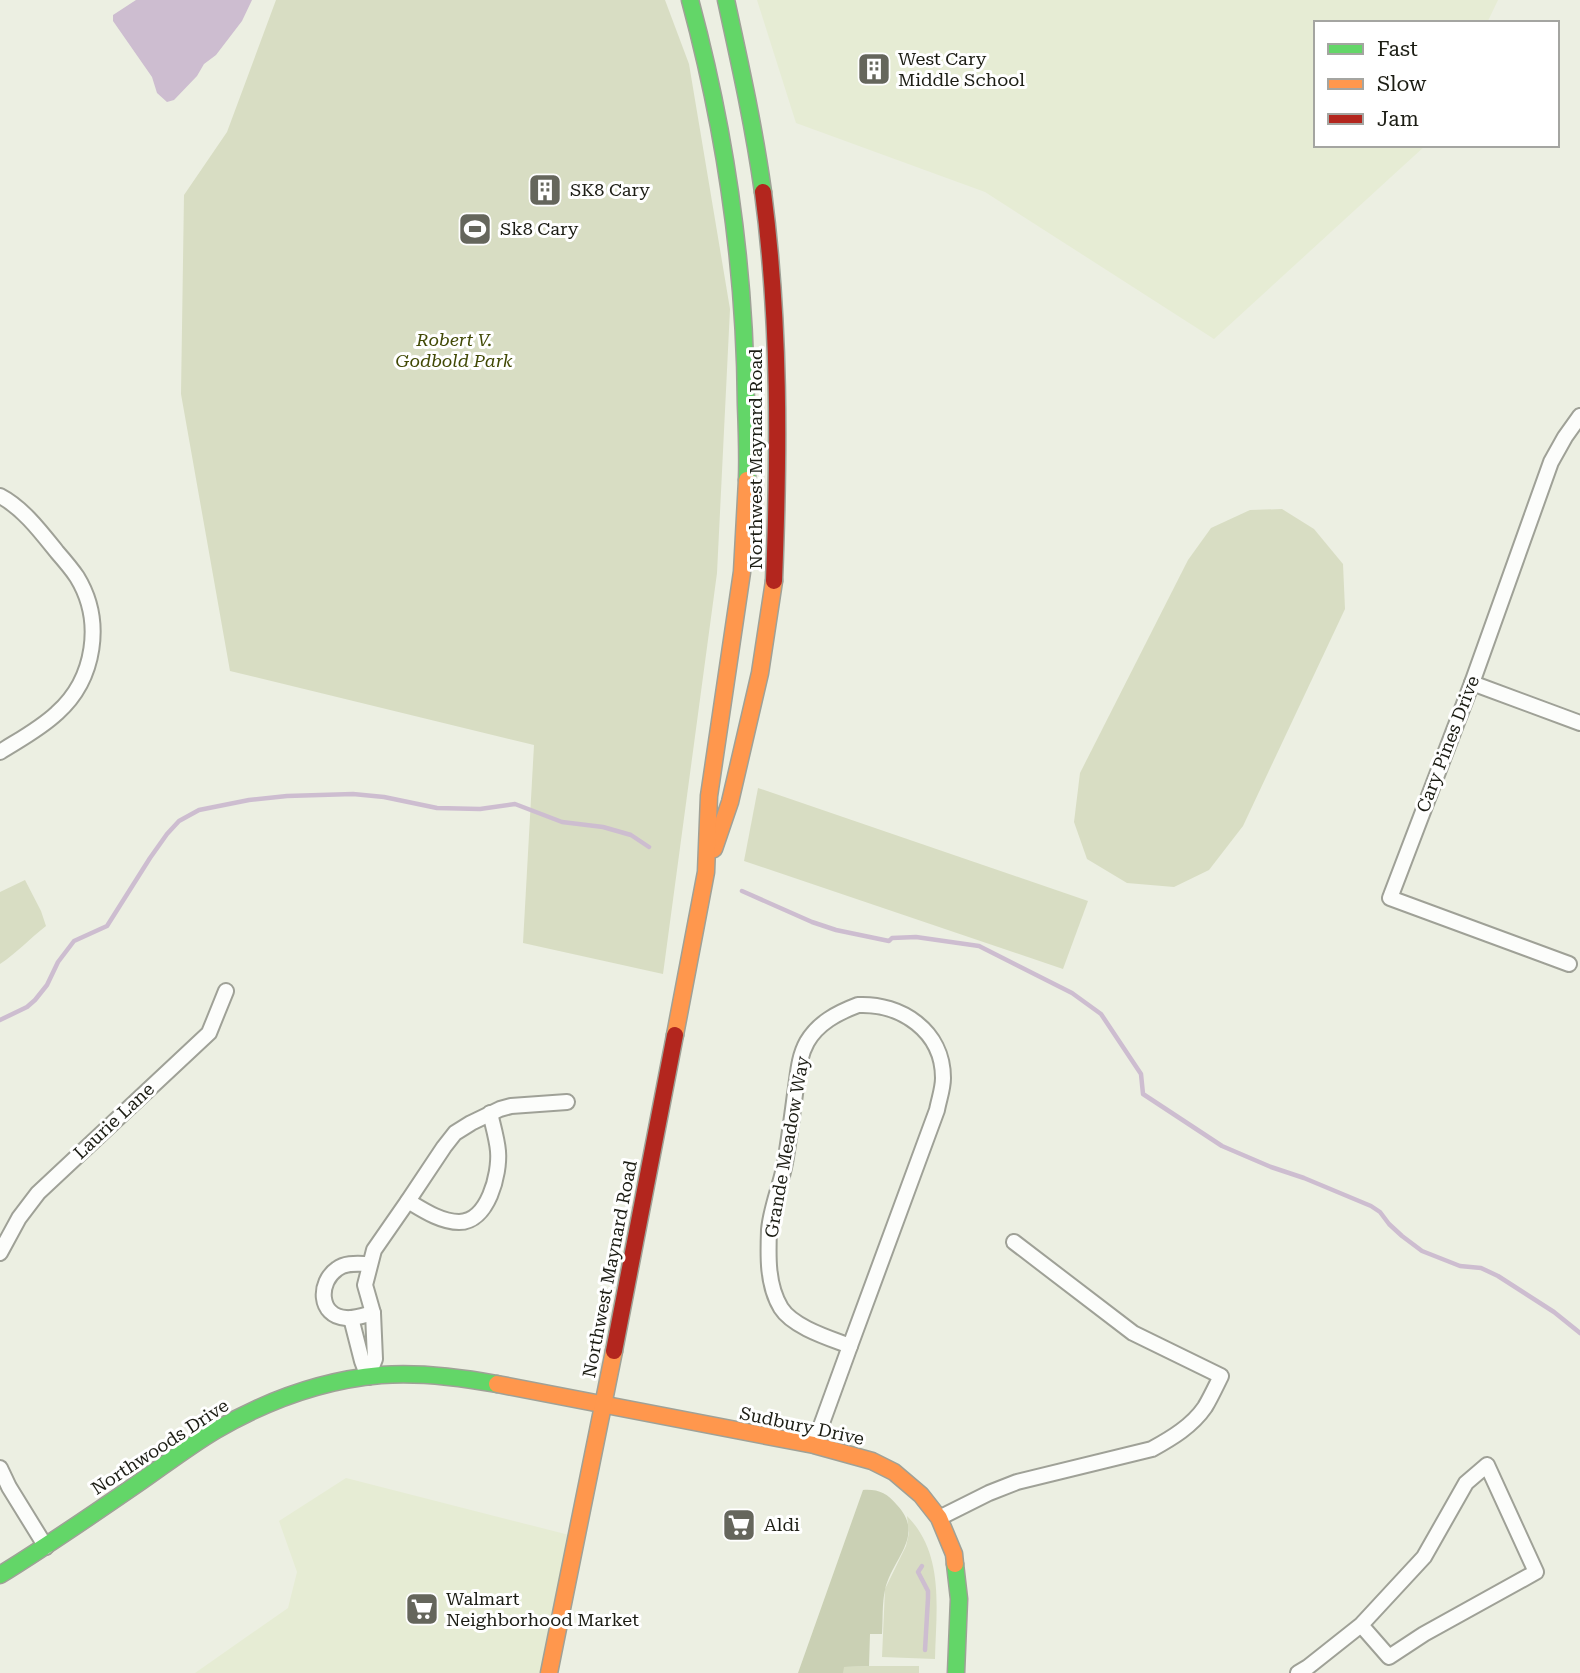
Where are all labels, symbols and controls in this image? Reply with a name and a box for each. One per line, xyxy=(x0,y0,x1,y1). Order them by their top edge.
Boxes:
legend xyxy=(1314,21,1559,147)
text: Fast xyxy=(1377,37,1418,61)
place label: West Cary Middle School xyxy=(898,48,1025,90)
building icon: West Cary Middle School xyxy=(855,50,893,88)
text: Slow xyxy=(1377,72,1427,96)
text: Jam xyxy=(1377,107,1419,131)
building icon: SK8 Cary xyxy=(526,171,564,209)
place label: SK8 Cary xyxy=(570,179,650,200)
sports icon: Sk8 Cary xyxy=(456,210,494,248)
place label: Sk8 Cary xyxy=(500,218,579,239)
park label: Robert V. Godbold Park xyxy=(395,329,513,371)
street label: Northwest Maynard Road xyxy=(745,348,766,570)
street label: Cary Pines Drive xyxy=(1412,672,1483,815)
street label: Grande Meadow Way xyxy=(760,1054,813,1239)
street label: Laurie Lane xyxy=(69,1078,158,1163)
street label: Northwest Maynard Road xyxy=(578,1158,641,1379)
street label: Northwoods Drive xyxy=(87,1394,232,1499)
street label: Sudbury Drive xyxy=(738,1402,866,1449)
supermarket icon: Aldi xyxy=(720,1506,758,1544)
place label: Aldi xyxy=(764,1514,800,1535)
place label: Walmart Neighborhood Market xyxy=(446,1588,639,1630)
supermarket icon: Walmart Neighborhood Market xyxy=(403,1590,441,1628)

